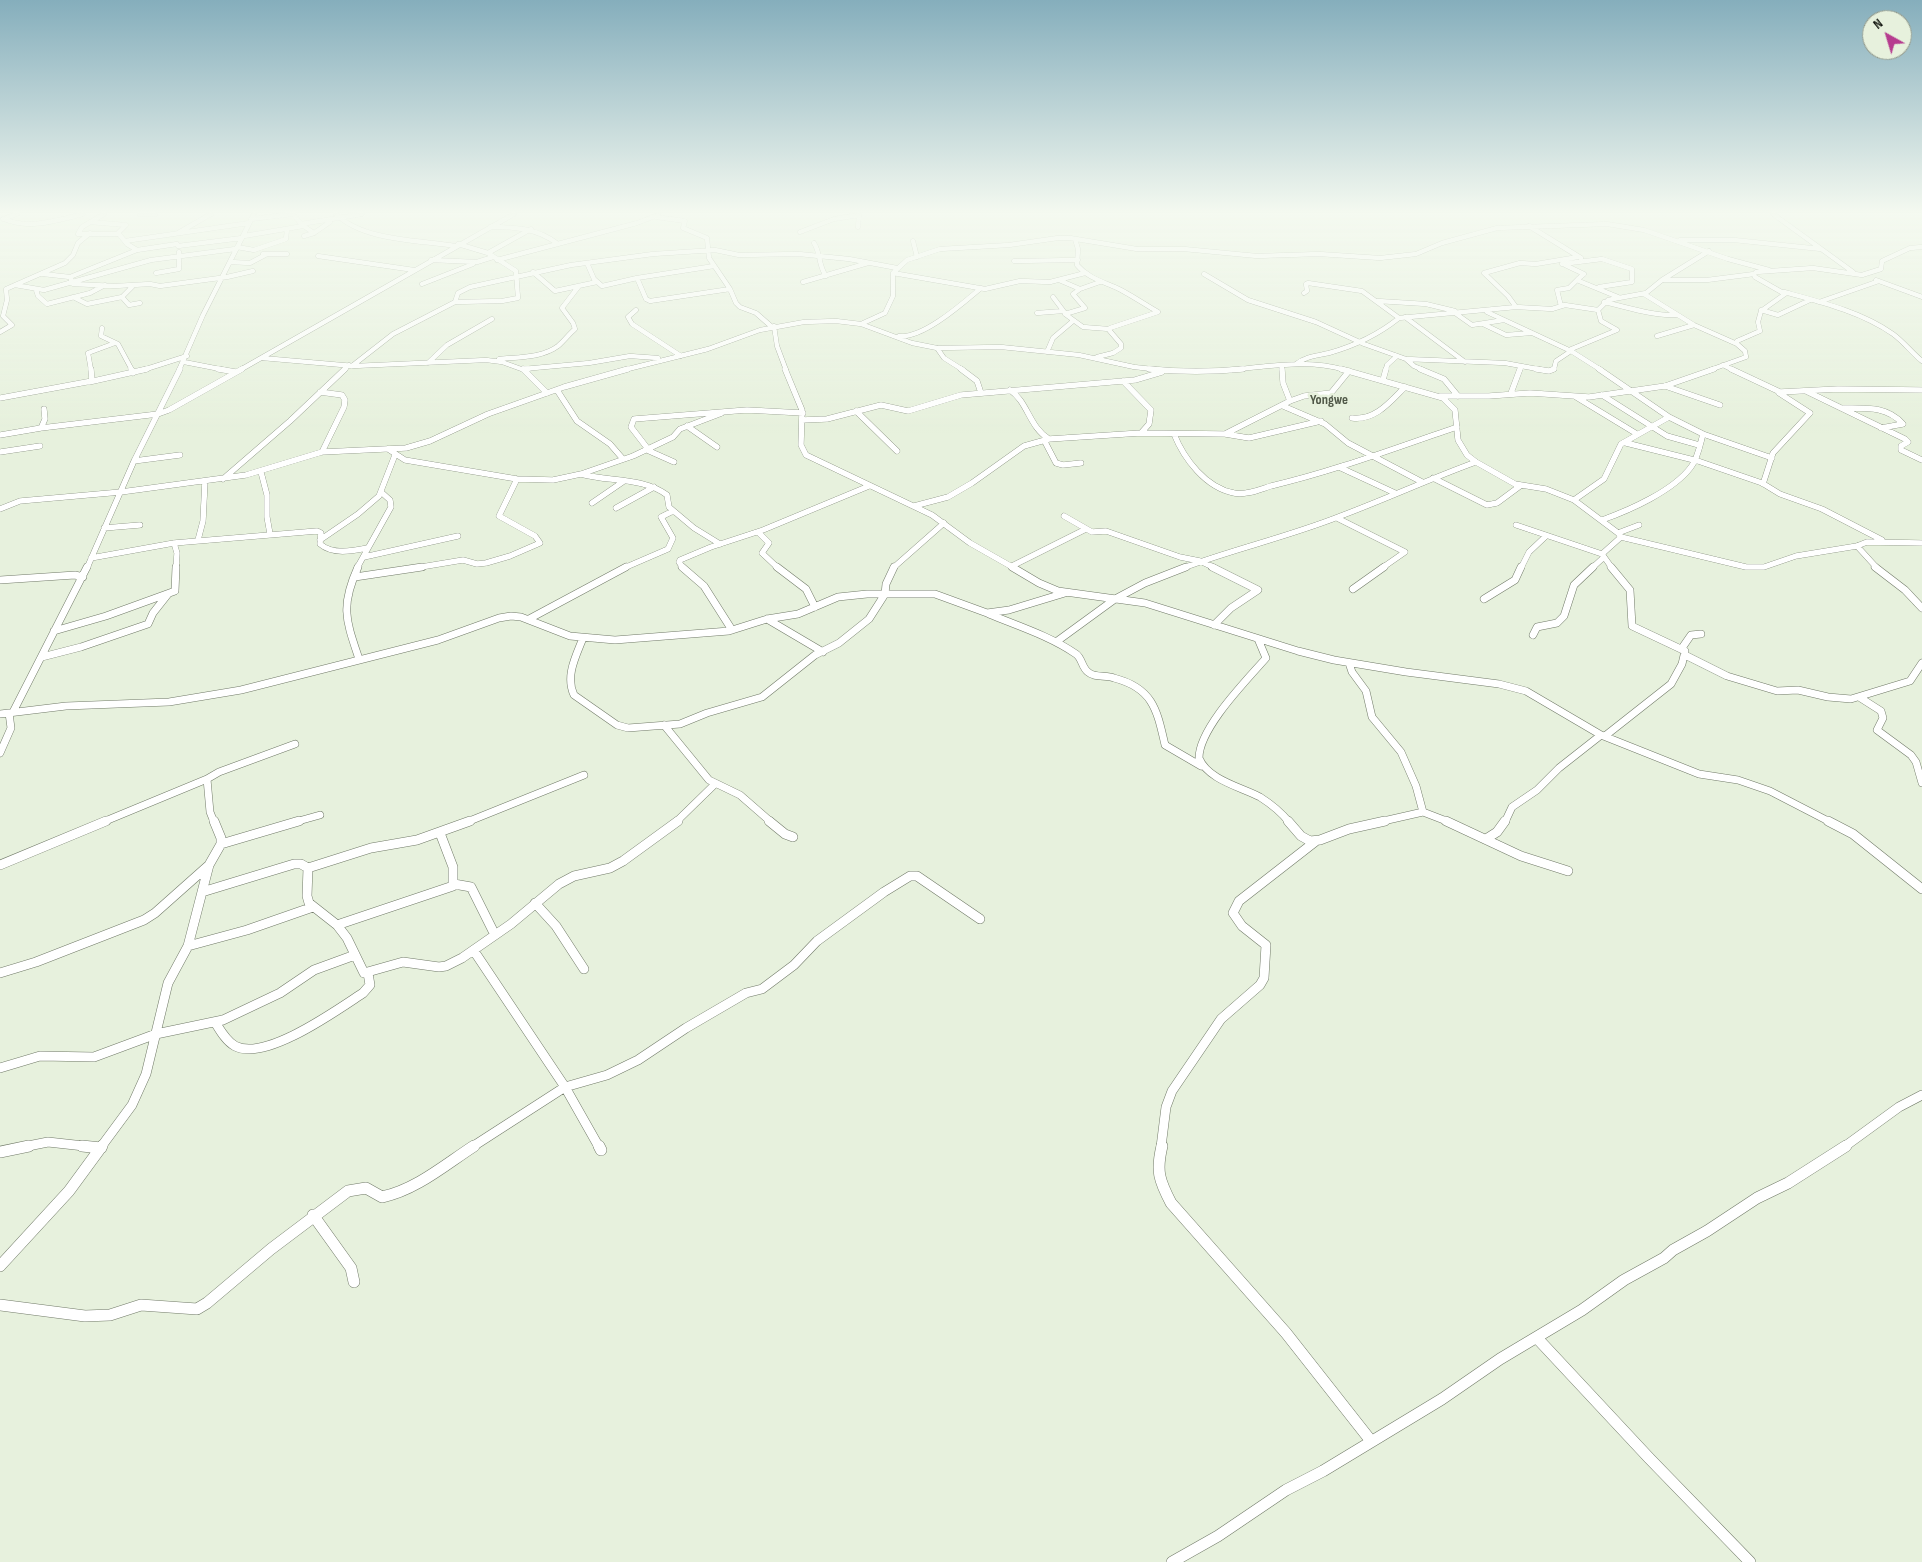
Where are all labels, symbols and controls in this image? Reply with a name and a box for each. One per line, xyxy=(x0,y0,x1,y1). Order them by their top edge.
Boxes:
north arrow xyxy=(1862,10,1912,60)
text: N xyxy=(1870,15,1886,33)
district label: Yongwe xyxy=(1310,392,1348,408)

